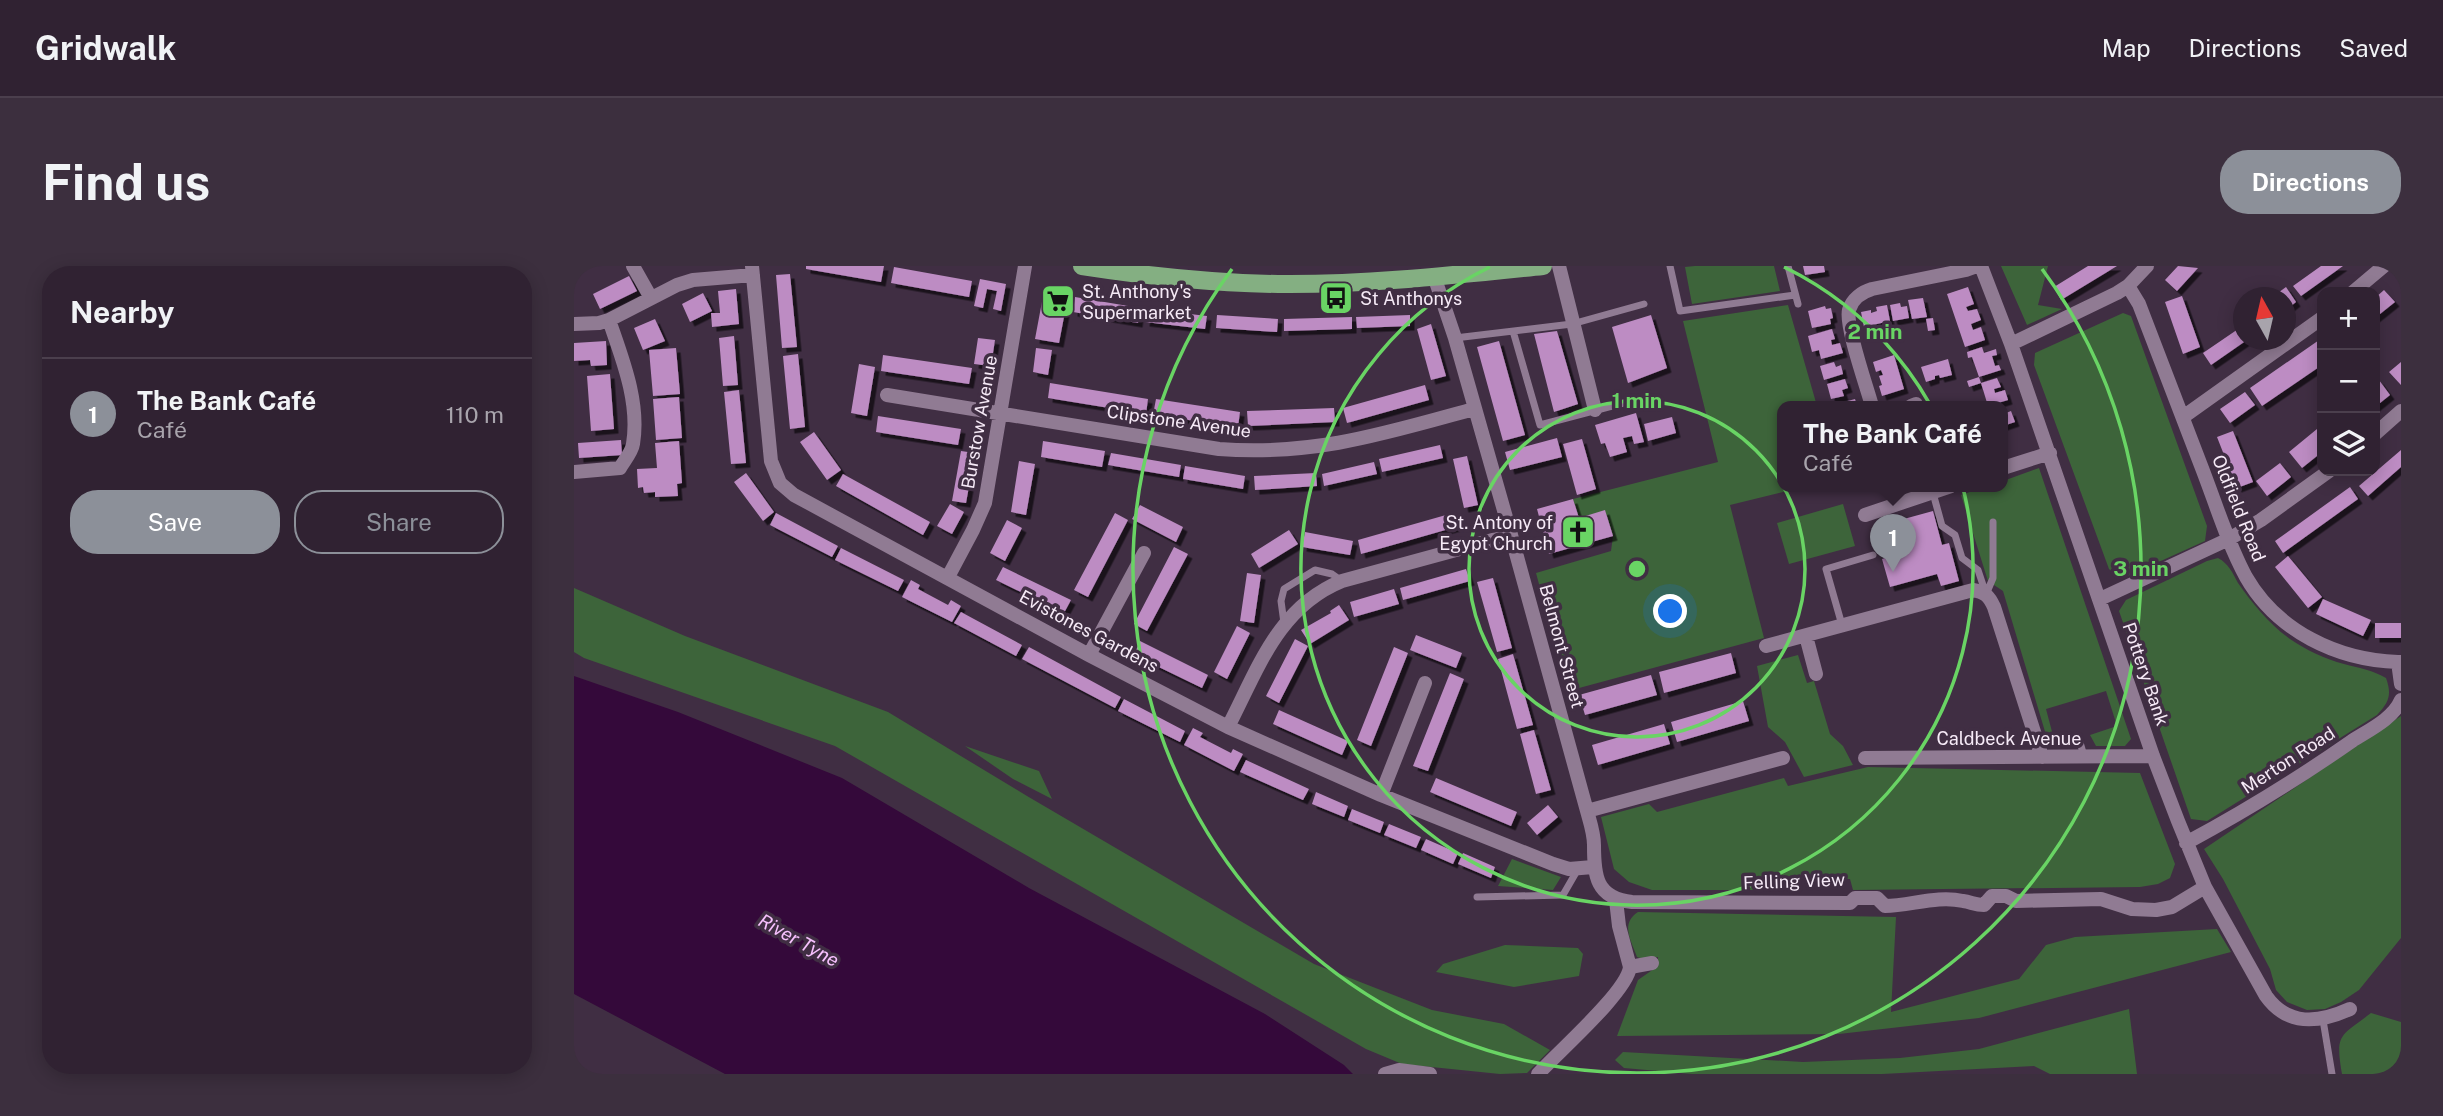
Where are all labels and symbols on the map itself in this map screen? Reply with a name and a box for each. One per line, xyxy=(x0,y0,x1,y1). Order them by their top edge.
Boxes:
bus stop icon: St Anthonys xyxy=(1317,279,1355,317)
place label: St. Anthony's Supermarket xyxy=(1082,281,1192,323)
supermarket icon: St. Anthony's Supermarket xyxy=(1039,282,1077,320)
north arrow xyxy=(2233,287,2296,350)
place label: St Anthonys xyxy=(1360,288,1462,309)
text: 2 min xyxy=(1847,319,1903,344)
street label: Burstow Avenue xyxy=(957,353,1001,491)
text: 1 min xyxy=(1612,388,1662,413)
street label: Clipstone Avenue xyxy=(1105,400,1253,442)
street label: Oldfield Road xyxy=(2208,452,2270,564)
place label: St. Antony of Egypt Church xyxy=(1439,512,1553,554)
church icon: St. Antony of Egypt Church xyxy=(1559,513,1597,551)
pin: 1 xyxy=(1870,514,1916,572)
text: 3 min xyxy=(2113,556,2169,581)
centre of rings xyxy=(1625,557,1649,581)
street label: Belmont Street xyxy=(1535,582,1589,710)
street label: Evistones Gardens xyxy=(1016,585,1162,677)
your location xyxy=(1653,594,1687,628)
street label: Pottery Bank xyxy=(2119,620,2173,728)
street label: Merton Road xyxy=(2237,722,2339,798)
street label: Caldbeck Avenue xyxy=(1937,728,2081,749)
street label: Felling View xyxy=(1743,869,1845,893)
water label: River Tyne xyxy=(755,909,843,971)

